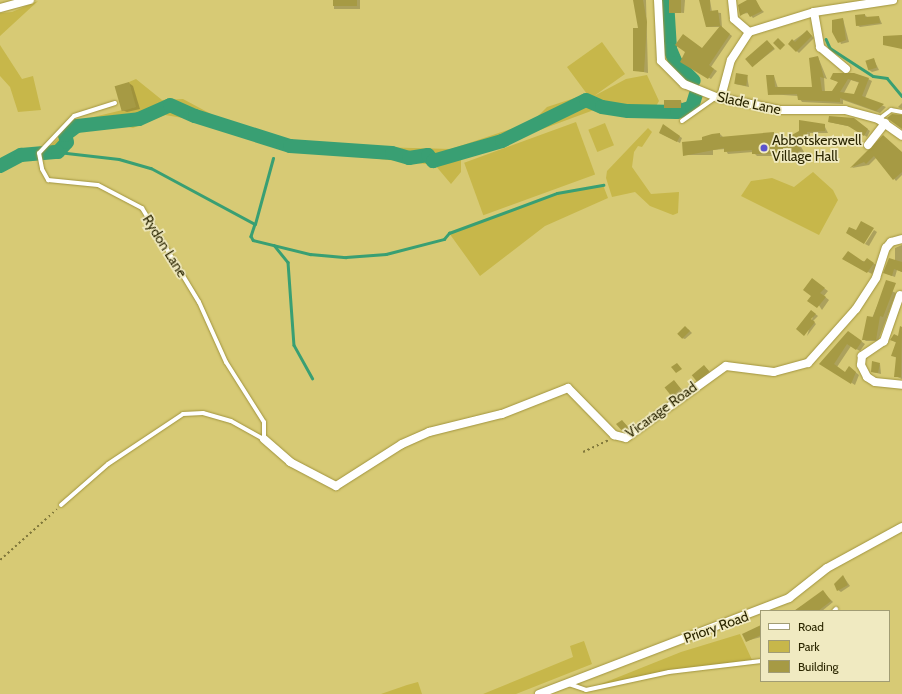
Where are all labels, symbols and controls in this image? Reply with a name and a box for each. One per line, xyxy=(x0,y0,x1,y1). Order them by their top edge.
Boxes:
street label: Slade Lane xyxy=(715,88,783,118)
place label: Abbotskerswell Village Hall xyxy=(772,132,861,164)
marker: Abbotskerswell Village Hall xyxy=(759,143,769,153)
street label: Rydon Lane xyxy=(139,212,191,280)
street label: Vicarage Road xyxy=(622,379,700,441)
street label: Priory Road xyxy=(681,607,751,647)
legend xyxy=(760,610,890,682)
text: Road xyxy=(798,619,824,634)
text: Park xyxy=(798,639,820,654)
text: Building xyxy=(798,659,839,674)

